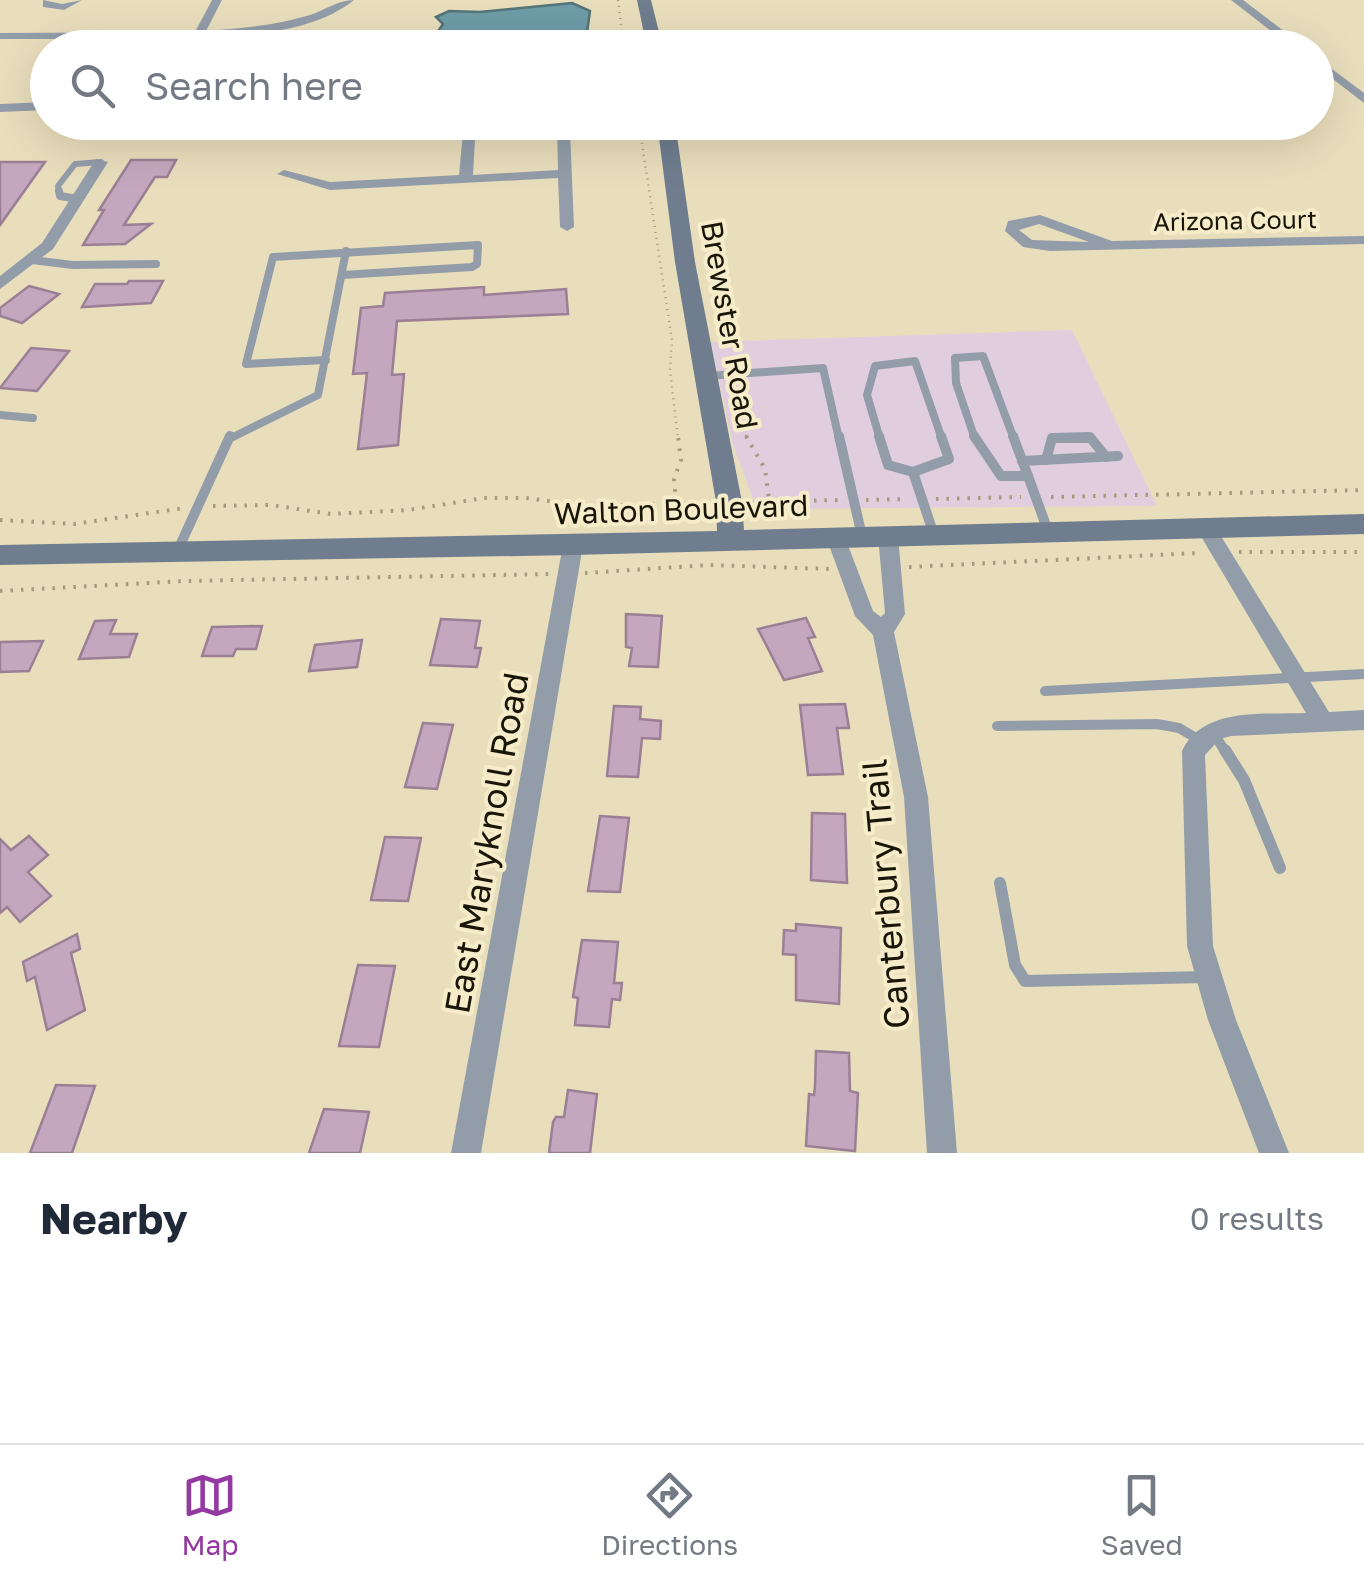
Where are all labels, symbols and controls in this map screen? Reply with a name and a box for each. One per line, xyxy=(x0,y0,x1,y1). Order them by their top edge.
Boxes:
search box xyxy=(30,30,1334,140)
icon: search xyxy=(65,58,120,113)
text: Search here xyxy=(145,63,363,108)
street label: Arizona Court xyxy=(1153,203,1317,237)
street label: Brewster Road xyxy=(694,218,766,432)
street label: Walton Boulevard xyxy=(553,487,809,531)
street label: East Maryknoll Road xyxy=(435,669,537,1017)
street label: Canterbury Trail xyxy=(852,757,918,1031)
text: Nearby xyxy=(40,1193,188,1243)
text: 0 results xyxy=(1190,1199,1324,1237)
tab: Map xyxy=(181,1468,239,1561)
tab: Directions xyxy=(601,1468,738,1561)
tab: Saved xyxy=(1101,1468,1183,1561)

